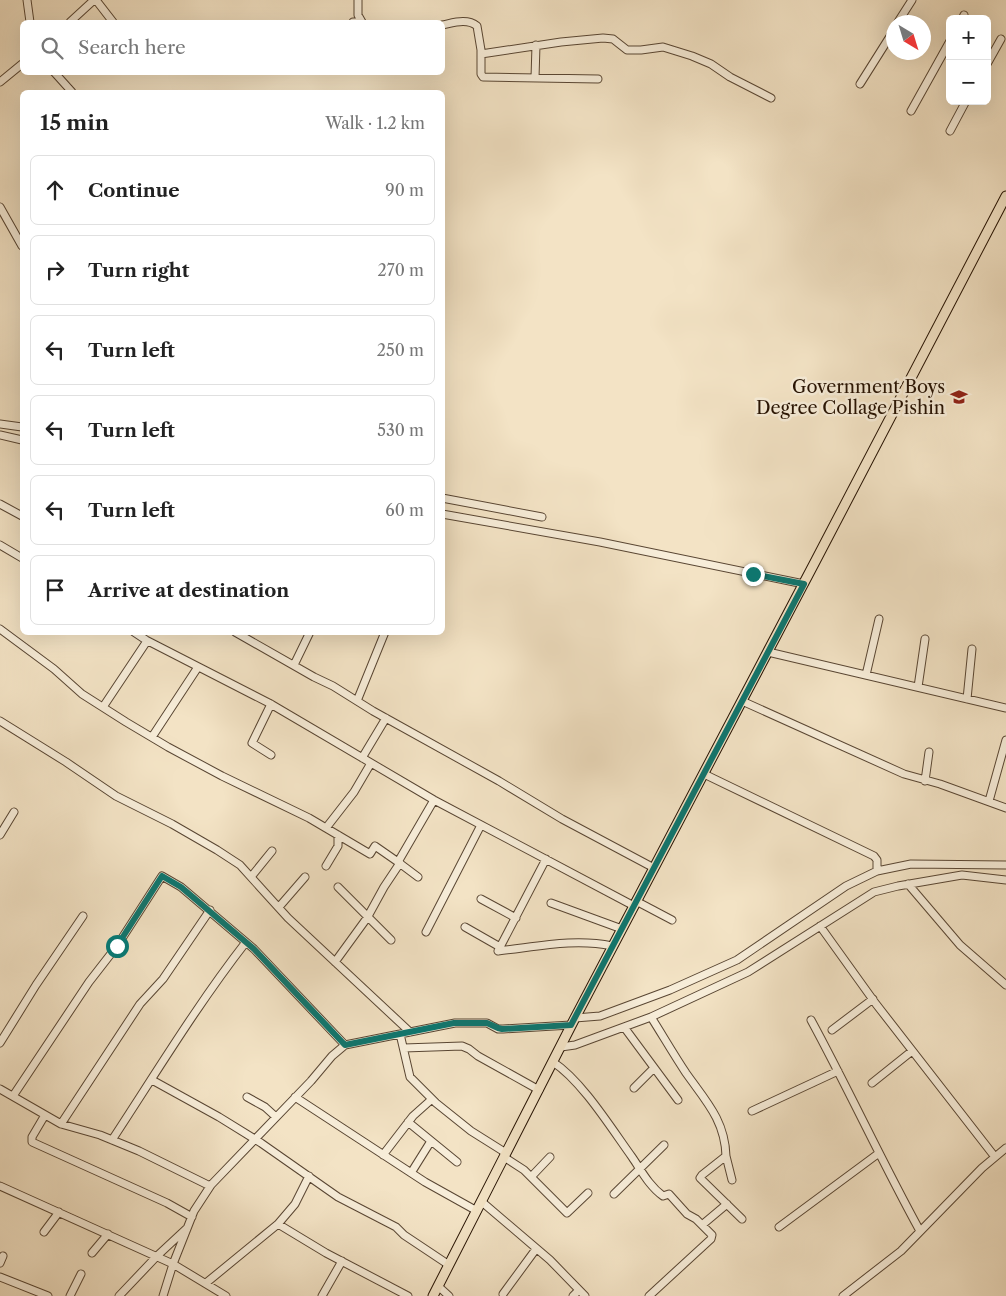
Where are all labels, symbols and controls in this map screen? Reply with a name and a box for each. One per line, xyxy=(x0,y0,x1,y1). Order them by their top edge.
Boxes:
north arrow xyxy=(886,15,931,60)
map controls xyxy=(946,15,991,105)
button: + xyxy=(946,15,991,60)
search box xyxy=(20,20,445,75)
icon: search xyxy=(38,34,66,62)
text: Search here xyxy=(78,36,186,59)
button: − xyxy=(946,60,991,105)
text: 15 min xyxy=(40,110,109,135)
text: Walk · 1.2 km xyxy=(325,113,425,133)
icon: ahead xyxy=(41,176,69,204)
text: Continue xyxy=(88,179,180,202)
text: 90 m xyxy=(385,180,424,200)
icon: right xyxy=(41,256,69,284)
text: Turn right xyxy=(88,259,189,282)
text: 270 m xyxy=(378,260,424,280)
icon: left xyxy=(41,336,69,364)
text: Turn left xyxy=(88,339,175,362)
text: 250 m xyxy=(377,340,424,360)
place label: Government Boys Degree Collage Pishin xyxy=(756,376,945,419)
school or university icon: Government Boys Degree Collage Pishin xyxy=(949,387,969,407)
icon: left xyxy=(41,416,69,444)
text: Turn left xyxy=(88,419,175,442)
text: 530 m xyxy=(377,420,424,440)
icon: left xyxy=(41,496,69,524)
text: Turn left xyxy=(88,499,175,522)
text: 60 m xyxy=(385,500,424,520)
route end xyxy=(742,563,765,586)
icon: arrive xyxy=(41,576,69,604)
text: Arrive at destination xyxy=(88,579,289,602)
route start xyxy=(106,935,129,958)

